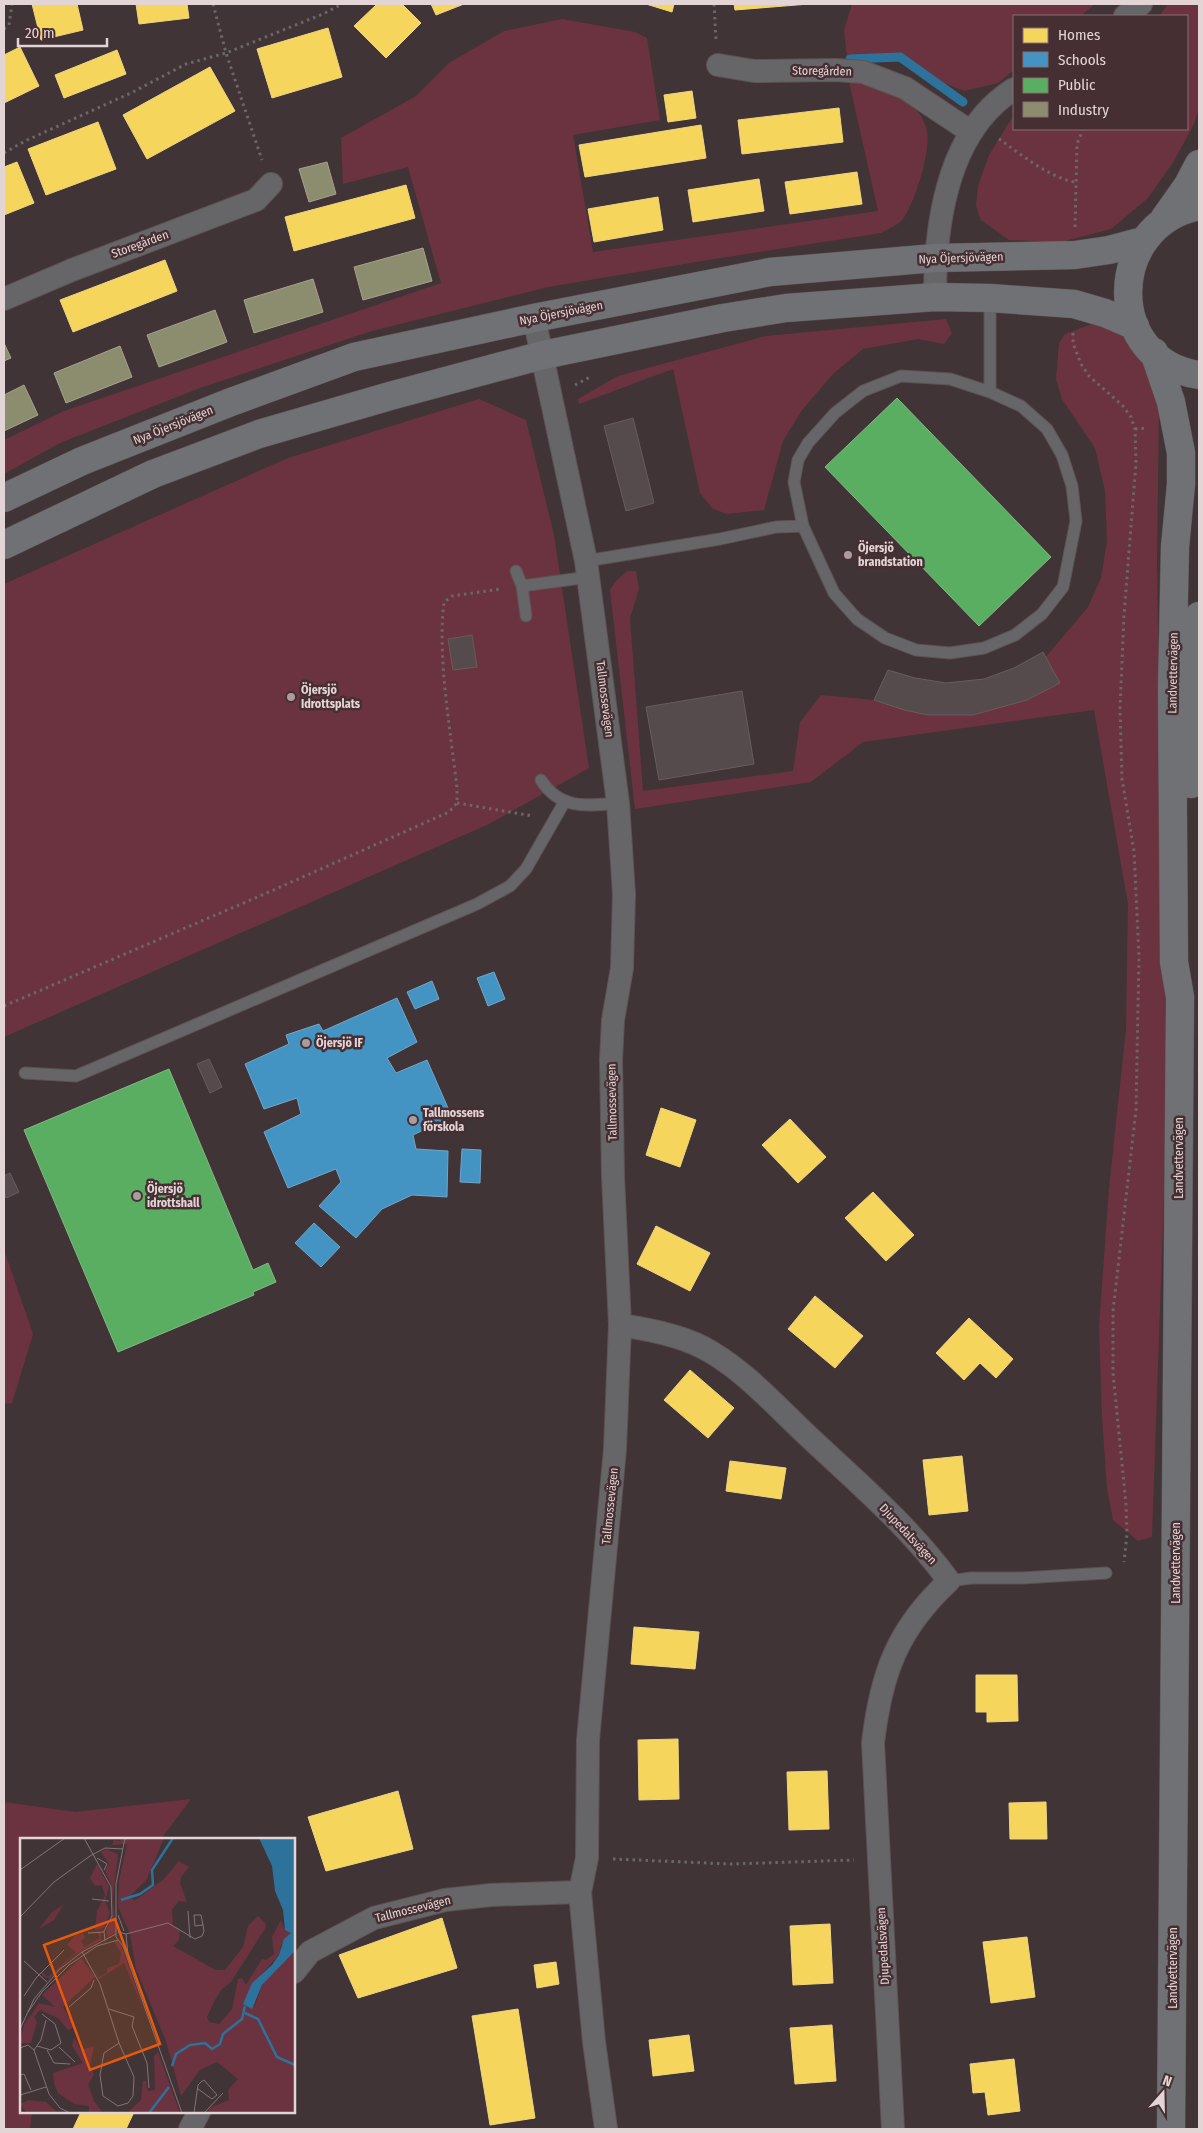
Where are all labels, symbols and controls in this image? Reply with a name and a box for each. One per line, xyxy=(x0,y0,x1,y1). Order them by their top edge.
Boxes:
scale bar xyxy=(18,15,106,47)
legend xyxy=(1013,15,1188,130)
text: 20 m xyxy=(25,24,55,42)
text: Homes xyxy=(1058,26,1100,44)
text: Schools xyxy=(1058,51,1106,69)
street label: Storegården xyxy=(792,63,852,79)
text: Public xyxy=(1058,76,1096,94)
text: Industry xyxy=(1058,101,1109,119)
street label: Storegården xyxy=(110,227,170,261)
street label: Nya Öjersjövägen xyxy=(918,248,1004,266)
street label: Nya Öjersjövägen xyxy=(518,296,604,328)
street label: Nya Öjersjövägen xyxy=(130,401,215,447)
place label: Öjersjö brandstation xyxy=(858,540,923,569)
marker: Öjersjö brandstation xyxy=(842,549,854,561)
street label: Landvettervägen xyxy=(1165,632,1181,714)
street label: Tallmossevägen xyxy=(593,660,617,738)
place label: Öjersjö Idrottsplats xyxy=(301,682,361,711)
marker: Öjersjö Idrottsplats xyxy=(285,691,297,703)
place label: Öjersjö IF xyxy=(316,1035,364,1050)
marker: Öjersjö IF xyxy=(300,1037,312,1049)
street label: Tallmossevägen xyxy=(604,1063,620,1141)
place label: Tallmossens förskola xyxy=(423,1106,485,1134)
marker: Tallmossens förskola xyxy=(407,1114,419,1126)
street label: Landvettervägen xyxy=(1172,1117,1186,1199)
place label: Öjersjö idrottshall xyxy=(147,1181,200,1210)
marker: Öjersjö idrottshall xyxy=(131,1190,143,1202)
street label: Tallmossevägen xyxy=(599,1467,621,1545)
street label: Djupedalsvägen xyxy=(876,1501,940,1567)
street label: Landvettervägen xyxy=(1169,1522,1183,1604)
inset map xyxy=(20,1838,295,2113)
street label: Tallmossevägen xyxy=(374,1893,452,1925)
street label: Djupedalsvägen xyxy=(874,1907,892,1985)
street label: Landvettervägen xyxy=(1166,1927,1180,2009)
north arrow xyxy=(1138,2068,1188,2118)
text: N xyxy=(1160,2072,1174,2091)

